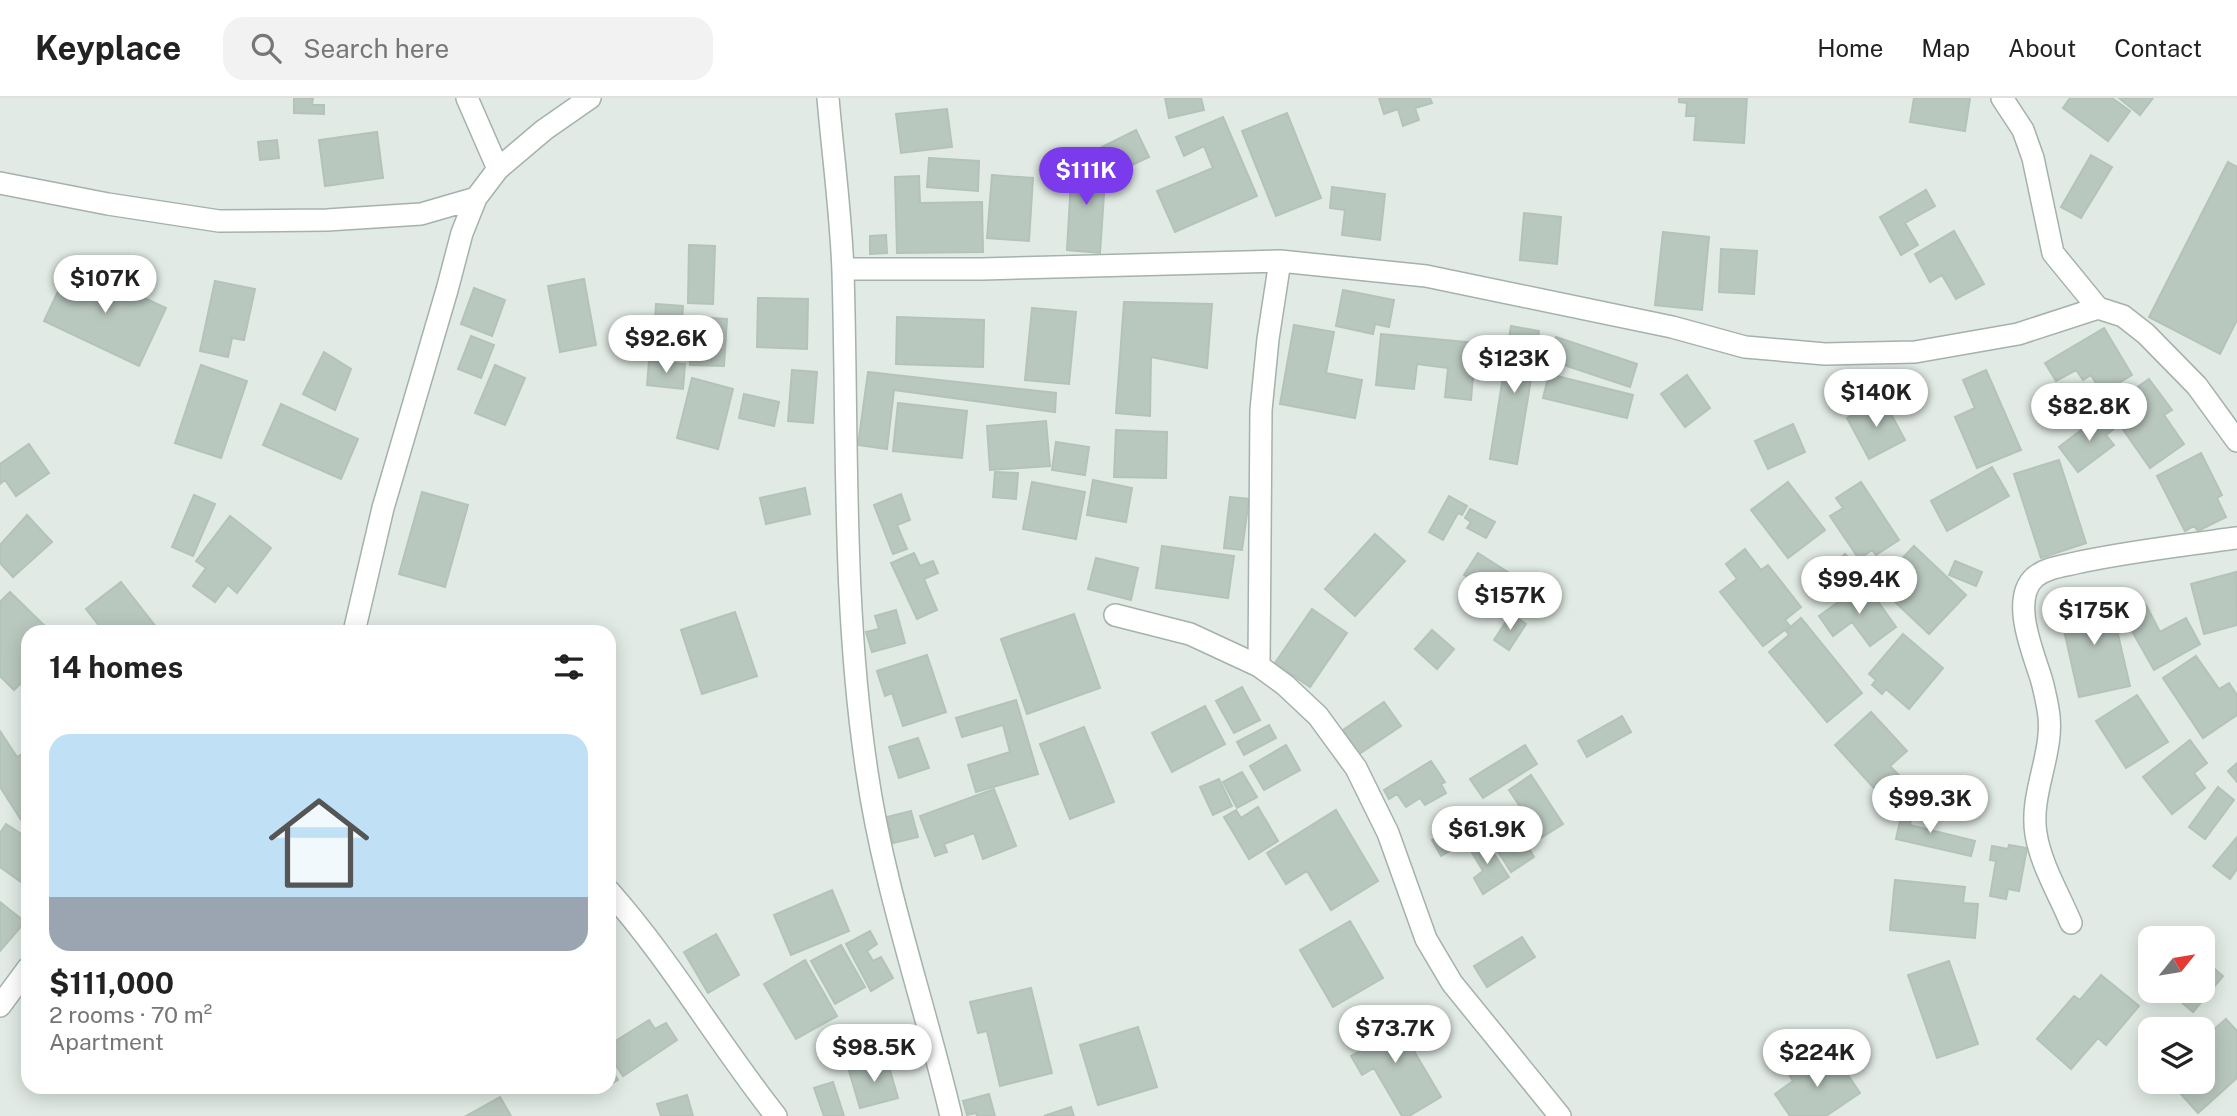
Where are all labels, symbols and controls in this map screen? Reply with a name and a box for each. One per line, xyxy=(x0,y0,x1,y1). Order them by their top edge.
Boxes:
search box xyxy=(223,17,713,80)
text: Keyplace xyxy=(35,29,181,67)
icon: search xyxy=(247,29,285,67)
text: Search here xyxy=(303,33,449,64)
text: Home xyxy=(1817,34,1883,62)
text: Map xyxy=(1921,34,1970,62)
text: About xyxy=(2008,34,2076,62)
text: Contact xyxy=(2114,34,2202,62)
pin: $111K xyxy=(1037,148,1135,207)
text: $111K xyxy=(1055,156,1117,183)
pin: $107K xyxy=(56,256,154,315)
text: $107K xyxy=(70,264,140,291)
pin: $92.6K xyxy=(609,316,723,375)
text: $92.6K xyxy=(624,324,708,351)
pin: $123K xyxy=(1465,336,1563,395)
text: $123K xyxy=(1478,344,1550,371)
pin: $140K xyxy=(1827,370,1925,429)
text: $140K xyxy=(1840,378,1912,405)
pin: $82.8K xyxy=(2032,384,2146,443)
text: $82.8K xyxy=(2047,392,2131,419)
pin: $99.4K xyxy=(1802,556,1916,616)
text: $99.4K xyxy=(1817,565,1901,592)
pin: $157K xyxy=(1461,573,1559,632)
text: $157K xyxy=(1474,581,1546,608)
pin: $175K xyxy=(2045,588,2143,647)
text: $175K xyxy=(2058,596,2130,623)
icon: filters xyxy=(550,648,588,686)
text: 14 homes xyxy=(49,649,183,685)
pin: $99.3K xyxy=(1873,776,1987,835)
icon: home xyxy=(256,780,382,906)
text: $99.3K xyxy=(1888,784,1972,811)
pin: $61.9K xyxy=(1430,806,1544,866)
text: $61.9K xyxy=(1448,815,1526,842)
north arrow xyxy=(2138,926,2216,1003)
map controls xyxy=(2138,926,2215,1094)
text: $111,000 xyxy=(49,965,174,1001)
text: 2 rooms · 70 m² xyxy=(49,1001,212,1028)
pin: $73.7K xyxy=(1338,1006,1452,1065)
text: $73.7K xyxy=(1355,1014,1435,1041)
button: layers xyxy=(2138,1017,2215,1094)
pin: $98.5K xyxy=(817,1024,931,1084)
text: Apartment xyxy=(49,1028,164,1055)
pin: $224K xyxy=(1768,1030,1866,1089)
text: $98.5K xyxy=(832,1033,916,1060)
text: $224K xyxy=(1779,1038,1855,1065)

